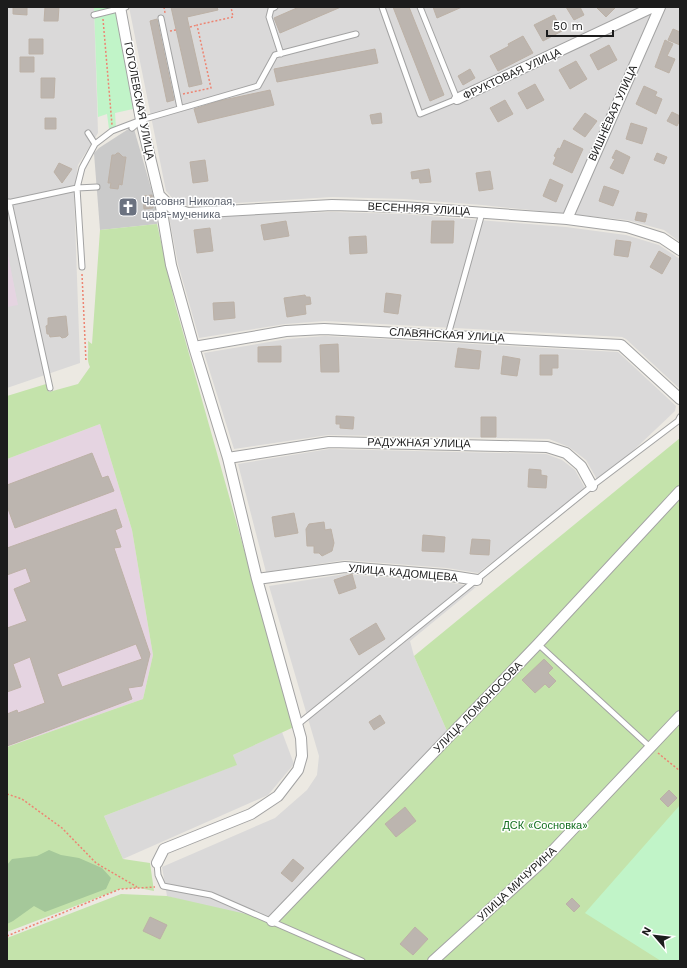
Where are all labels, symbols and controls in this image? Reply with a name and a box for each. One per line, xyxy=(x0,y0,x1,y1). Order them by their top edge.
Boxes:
scale bar xyxy=(547,12,613,38)
text: 50 m xyxy=(553,19,583,33)
street label: ГОГОЛЕВСКАЯ УЛИЦА xyxy=(121,41,157,162)
street label: ФРУКТОВАЯ УЛИЦА xyxy=(461,45,564,102)
street label: ВИШНЁВАЯ УЛИЦА xyxy=(586,62,640,163)
place label: Часовня Николая, царя-мученика xyxy=(142,195,235,221)
church icon: Часовня Николая, царя-мученика xyxy=(117,196,139,218)
street label: ВЕСЕННЯЯ УЛИЦА xyxy=(367,200,471,218)
street label: СЛАВЯНСКАЯ УЛИЦА xyxy=(389,325,506,345)
street label: РАДУЖНАЯ УЛИЦА xyxy=(367,436,471,450)
street label: УЛИЦА КАДОМЦЕВА xyxy=(348,562,459,584)
street label: УЛИЦА ЛОМОНОСОВА xyxy=(431,658,525,755)
park label: ДСК «Сосновка» xyxy=(502,819,588,832)
street label: УЛИЦА МИЧУРИНА xyxy=(475,844,560,924)
north arrow xyxy=(635,916,675,956)
text: N xyxy=(639,925,654,938)

